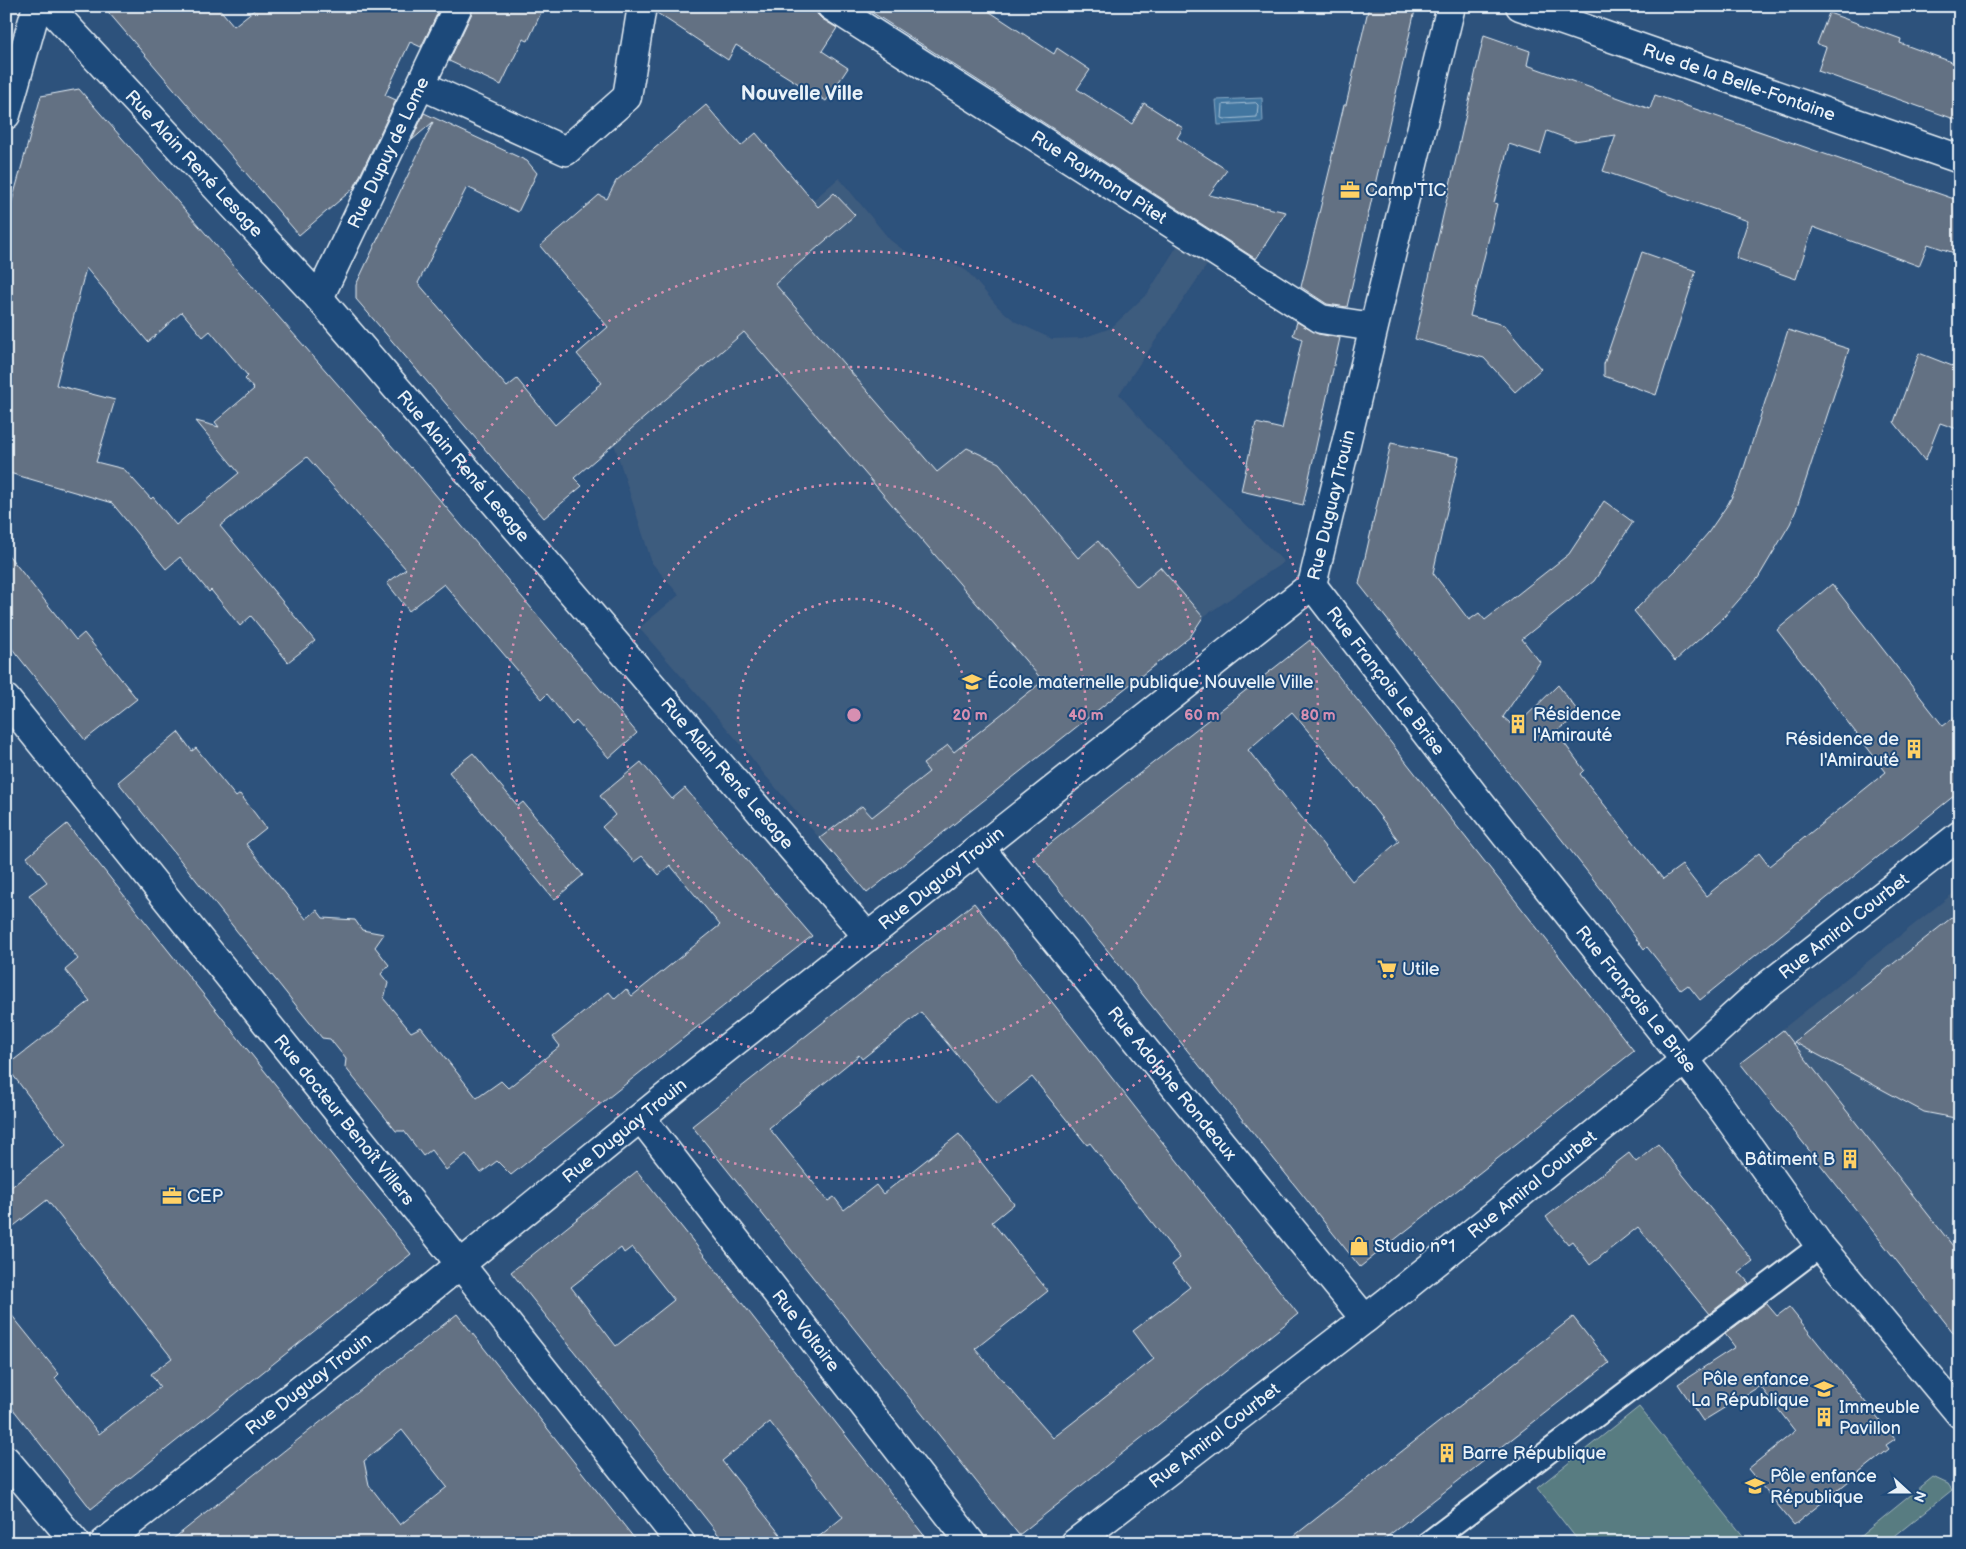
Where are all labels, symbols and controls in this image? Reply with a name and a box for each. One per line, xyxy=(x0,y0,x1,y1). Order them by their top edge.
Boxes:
street label: Rue de la Belle-Fontaine xyxy=(1640,40,1838,126)
street label: Rue Dupuy de Lome xyxy=(344,73,434,232)
district label: Nouvelle Ville xyxy=(741,82,863,106)
street label: Rue Alain René Lesage xyxy=(121,86,267,242)
street label: Rue Raymond Pitet xyxy=(1027,127,1171,229)
office icon: Camp'TIC xyxy=(1339,179,1361,201)
place label: Camp'TIC xyxy=(1365,180,1446,201)
street label: Rue Alain René Lesage xyxy=(392,386,534,547)
street label: Rue Duguay Trouin xyxy=(1303,428,1360,583)
street label: Rue François Le Brise xyxy=(1322,603,1449,760)
place label: École maternelle publique Nouvelle Ville xyxy=(987,670,1314,693)
school or university icon: École maternelle publique Nouvelle Ville xyxy=(961,671,983,693)
street label: Rue Alain René Lesage xyxy=(656,694,798,854)
place label: Résidence l'Amirauté xyxy=(1533,704,1621,746)
centre of rings xyxy=(845,706,863,724)
text: 20 m xyxy=(953,706,988,725)
text: 40 m xyxy=(1068,706,1104,725)
text: 60 m xyxy=(1184,706,1220,725)
text: 80 m xyxy=(1300,706,1336,725)
building icon: Résidence l'Amirauté xyxy=(1507,713,1529,735)
place label: Résidence de l'Amirauté xyxy=(1785,729,1899,771)
building icon: Résidence de l'Amirauté xyxy=(1903,738,1925,760)
street label: Rue Duguay Trouin xyxy=(875,823,1008,935)
street label: Rue Amiral Courbet xyxy=(1775,869,1914,984)
street label: Rue François Le Brise xyxy=(1571,922,1701,1077)
supermarket icon: Utile xyxy=(1376,958,1398,980)
place label: Utile xyxy=(1402,959,1440,980)
street label: Rue Adolphe Rondeaux xyxy=(1103,1003,1241,1165)
street label: Rue docteur Benoît Villers xyxy=(269,1031,419,1210)
street label: Rue Duguay Trouin xyxy=(558,1074,691,1188)
street label: Rue Amiral Courbet xyxy=(1464,1126,1601,1243)
building icon: Bâtiment B xyxy=(1839,1148,1861,1170)
place label: Bâtiment B xyxy=(1744,1149,1835,1170)
office icon: CEP xyxy=(161,1185,183,1207)
place label: CEP xyxy=(187,1186,224,1207)
shop icon: Studio n°1 xyxy=(1348,1235,1370,1257)
place label: Studio n°1 xyxy=(1374,1236,1455,1257)
street label: Rue Voltaire xyxy=(767,1286,844,1376)
street label: Rue Duguay Trouin xyxy=(241,1329,376,1440)
place label: Pôle enfance La République xyxy=(1691,1369,1809,1411)
street label: Rue Amiral Courbet xyxy=(1145,1378,1284,1493)
school or university icon: Pôle enfance La République xyxy=(1813,1378,1835,1400)
place label: Immeuble Pavillon xyxy=(1839,1397,1920,1439)
building icon: Immeuble Pavillon xyxy=(1813,1406,1835,1428)
building icon: Barre République xyxy=(1436,1442,1458,1464)
place label: Barre République xyxy=(1462,1443,1607,1464)
place label: Pôle enfance République xyxy=(1770,1466,1877,1508)
north arrow xyxy=(1884,1466,1934,1516)
school or university icon: Pôle enfance République xyxy=(1744,1475,1766,1497)
text: N xyxy=(1910,1489,1929,1504)

